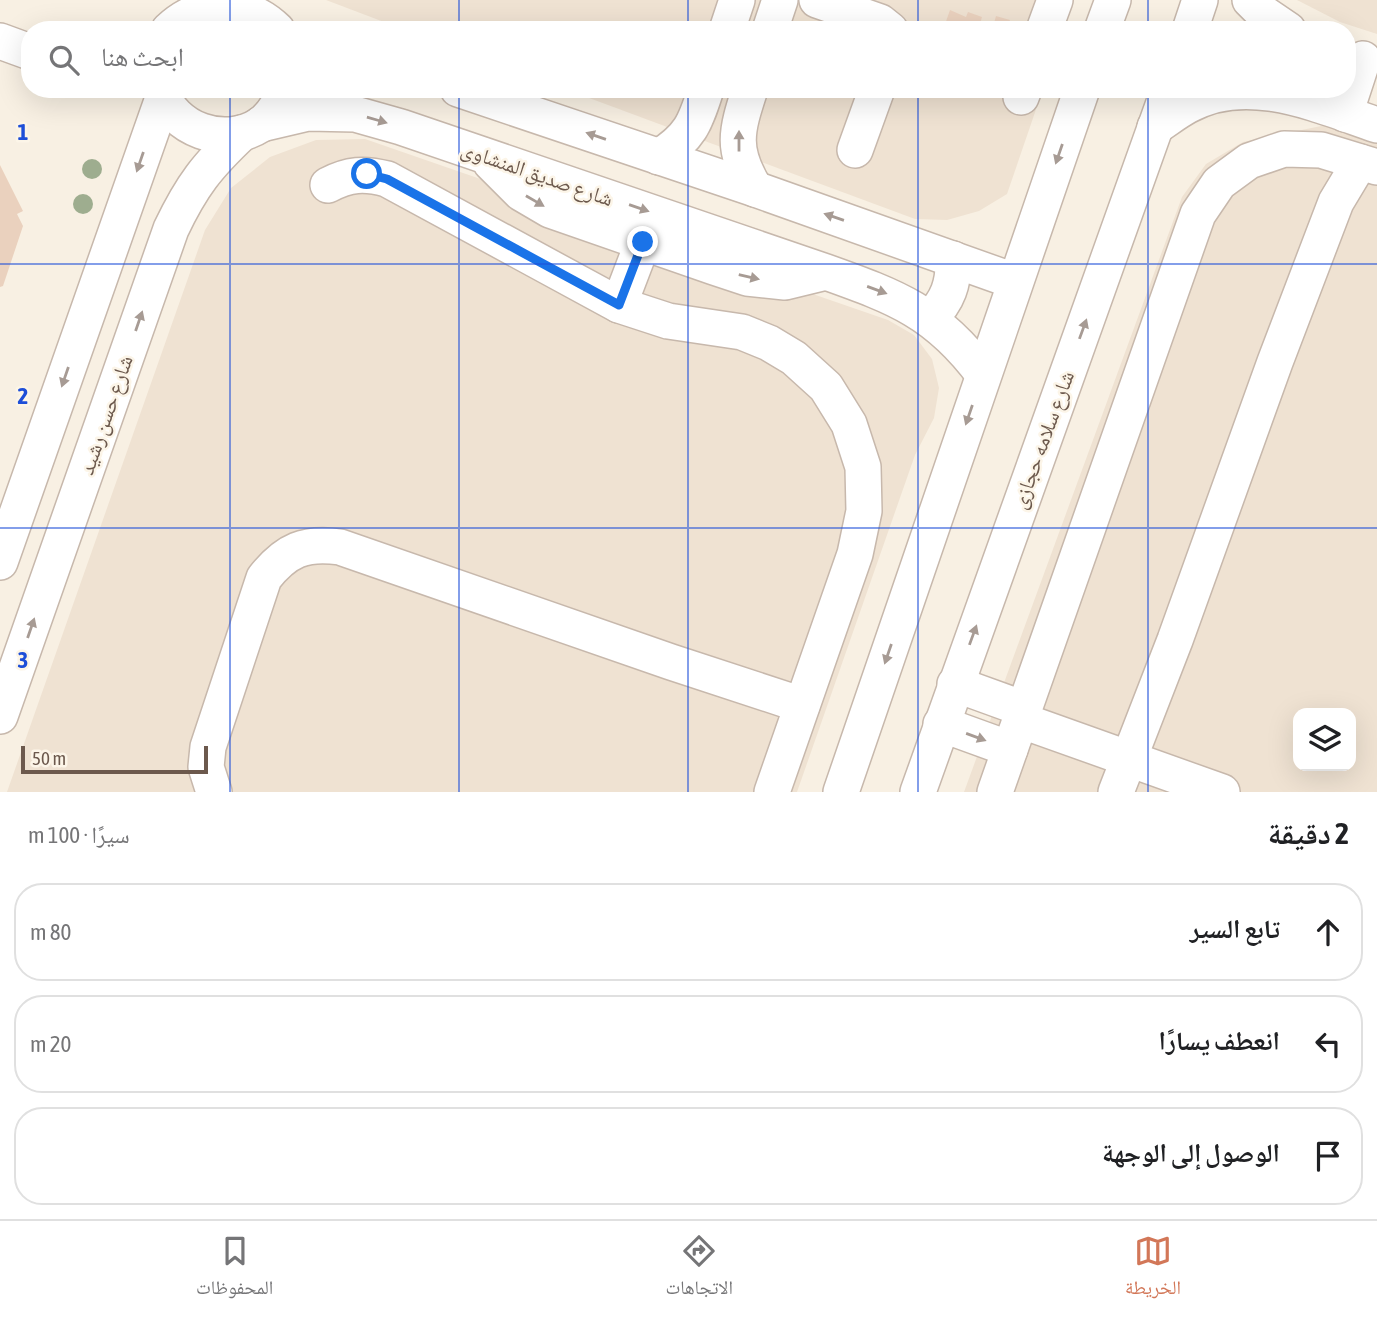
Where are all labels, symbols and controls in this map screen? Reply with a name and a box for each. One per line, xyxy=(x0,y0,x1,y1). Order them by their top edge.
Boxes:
search box xyxy=(21,21,1356,98)
icon: search xyxy=(45,41,83,79)
text: ابحث هنا xyxy=(101,42,184,72)
one-way arrow xyxy=(366,116,387,126)
text: 1 xyxy=(18,119,29,145)
one-way arrow xyxy=(585,130,606,141)
one-way arrow xyxy=(733,130,745,152)
street label: شارع صديق المنشاوى xyxy=(458,136,616,212)
one-way arrow xyxy=(1053,143,1064,164)
one-way arrow xyxy=(134,152,145,173)
route start xyxy=(351,158,382,189)
one-way arrow xyxy=(525,195,544,207)
one-way arrow xyxy=(628,203,649,214)
one-way arrow xyxy=(824,211,845,222)
route end xyxy=(627,226,658,257)
one-way arrow xyxy=(738,272,760,283)
one-way arrow xyxy=(867,285,888,296)
one-way arrow xyxy=(134,311,145,332)
one-way arrow xyxy=(1078,318,1089,339)
street label: شارع حسن رشيد xyxy=(73,352,139,478)
one-way arrow xyxy=(59,367,70,388)
street label: شارع سلامه حجازى xyxy=(1006,367,1080,513)
text: 2 xyxy=(18,383,28,409)
one-way arrow xyxy=(963,405,974,426)
one-way arrow xyxy=(26,618,37,639)
one-way arrow xyxy=(968,625,979,646)
one-way arrow xyxy=(882,643,893,664)
text: 3 xyxy=(18,647,28,673)
map controls xyxy=(1293,708,1356,771)
button: layers xyxy=(1293,708,1356,771)
one-way arrow xyxy=(965,731,986,742)
scale bar xyxy=(21,743,208,775)
text: 50 m xyxy=(32,747,66,769)
text: 2 دقيقة xyxy=(1268,816,1349,850)
text: سيرًا · 100 m xyxy=(28,822,130,848)
icon: ahead xyxy=(1309,913,1347,951)
text: تابع السير xyxy=(1190,914,1280,944)
text: 80 m xyxy=(30,919,71,945)
icon: left xyxy=(1309,1025,1347,1063)
text: انعطف يسارًا xyxy=(1159,1026,1280,1056)
text: 20 m xyxy=(30,1031,71,1057)
icon: arrive xyxy=(1309,1137,1347,1175)
text: الوصول إلى الوجهة xyxy=(1102,1138,1280,1168)
tab: المحفوظات xyxy=(196,1232,273,1306)
tab: الاتجاهات xyxy=(665,1232,733,1306)
tab: الخريطة xyxy=(1125,1232,1181,1306)

